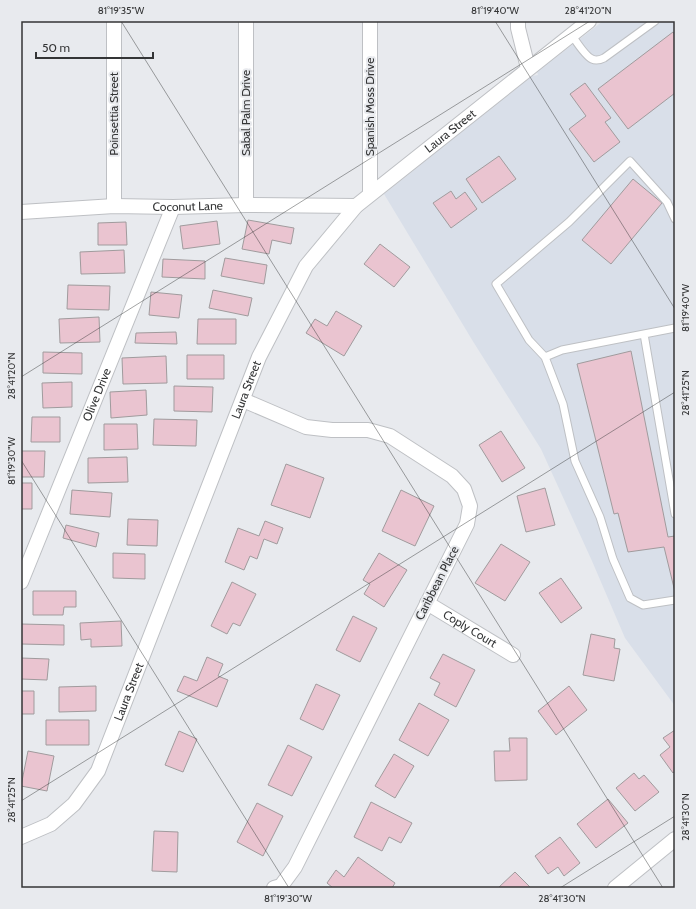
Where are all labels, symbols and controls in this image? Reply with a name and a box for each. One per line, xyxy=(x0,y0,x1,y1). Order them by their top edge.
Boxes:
text: 81°19'35"W xyxy=(98,4,145,17)
text: 81°19'40"W xyxy=(471,4,520,17)
text: 28°41'20"N xyxy=(564,4,612,17)
scale bar xyxy=(36,34,153,60)
text: 50 m xyxy=(42,40,70,55)
street label: Spanish Moss Drive xyxy=(362,58,377,156)
street label: Sabal Palm Drive xyxy=(238,70,253,156)
street label: Poinsettia Street xyxy=(106,72,121,156)
street label: Laura Street xyxy=(421,106,479,156)
street label: Coconut Lane xyxy=(153,198,223,214)
text: 81°19'40"W xyxy=(679,283,692,332)
text: 28°41'20"N xyxy=(5,352,18,400)
street label: Laura Street xyxy=(228,358,264,421)
street label: Olive Drive xyxy=(79,366,114,423)
text: 28°41'25"N xyxy=(679,370,692,416)
text: 81°19'30"W xyxy=(5,436,18,485)
street label: Caribbean Place xyxy=(411,543,462,622)
street label: Coply Court xyxy=(440,606,500,650)
street label: Laura Street xyxy=(110,660,146,723)
text: 28°41'25"N xyxy=(5,777,18,823)
text: 28°41'30"N xyxy=(679,793,692,841)
text: 81°19'30"W xyxy=(264,892,313,905)
text: 28°41'30"N xyxy=(538,892,586,905)

